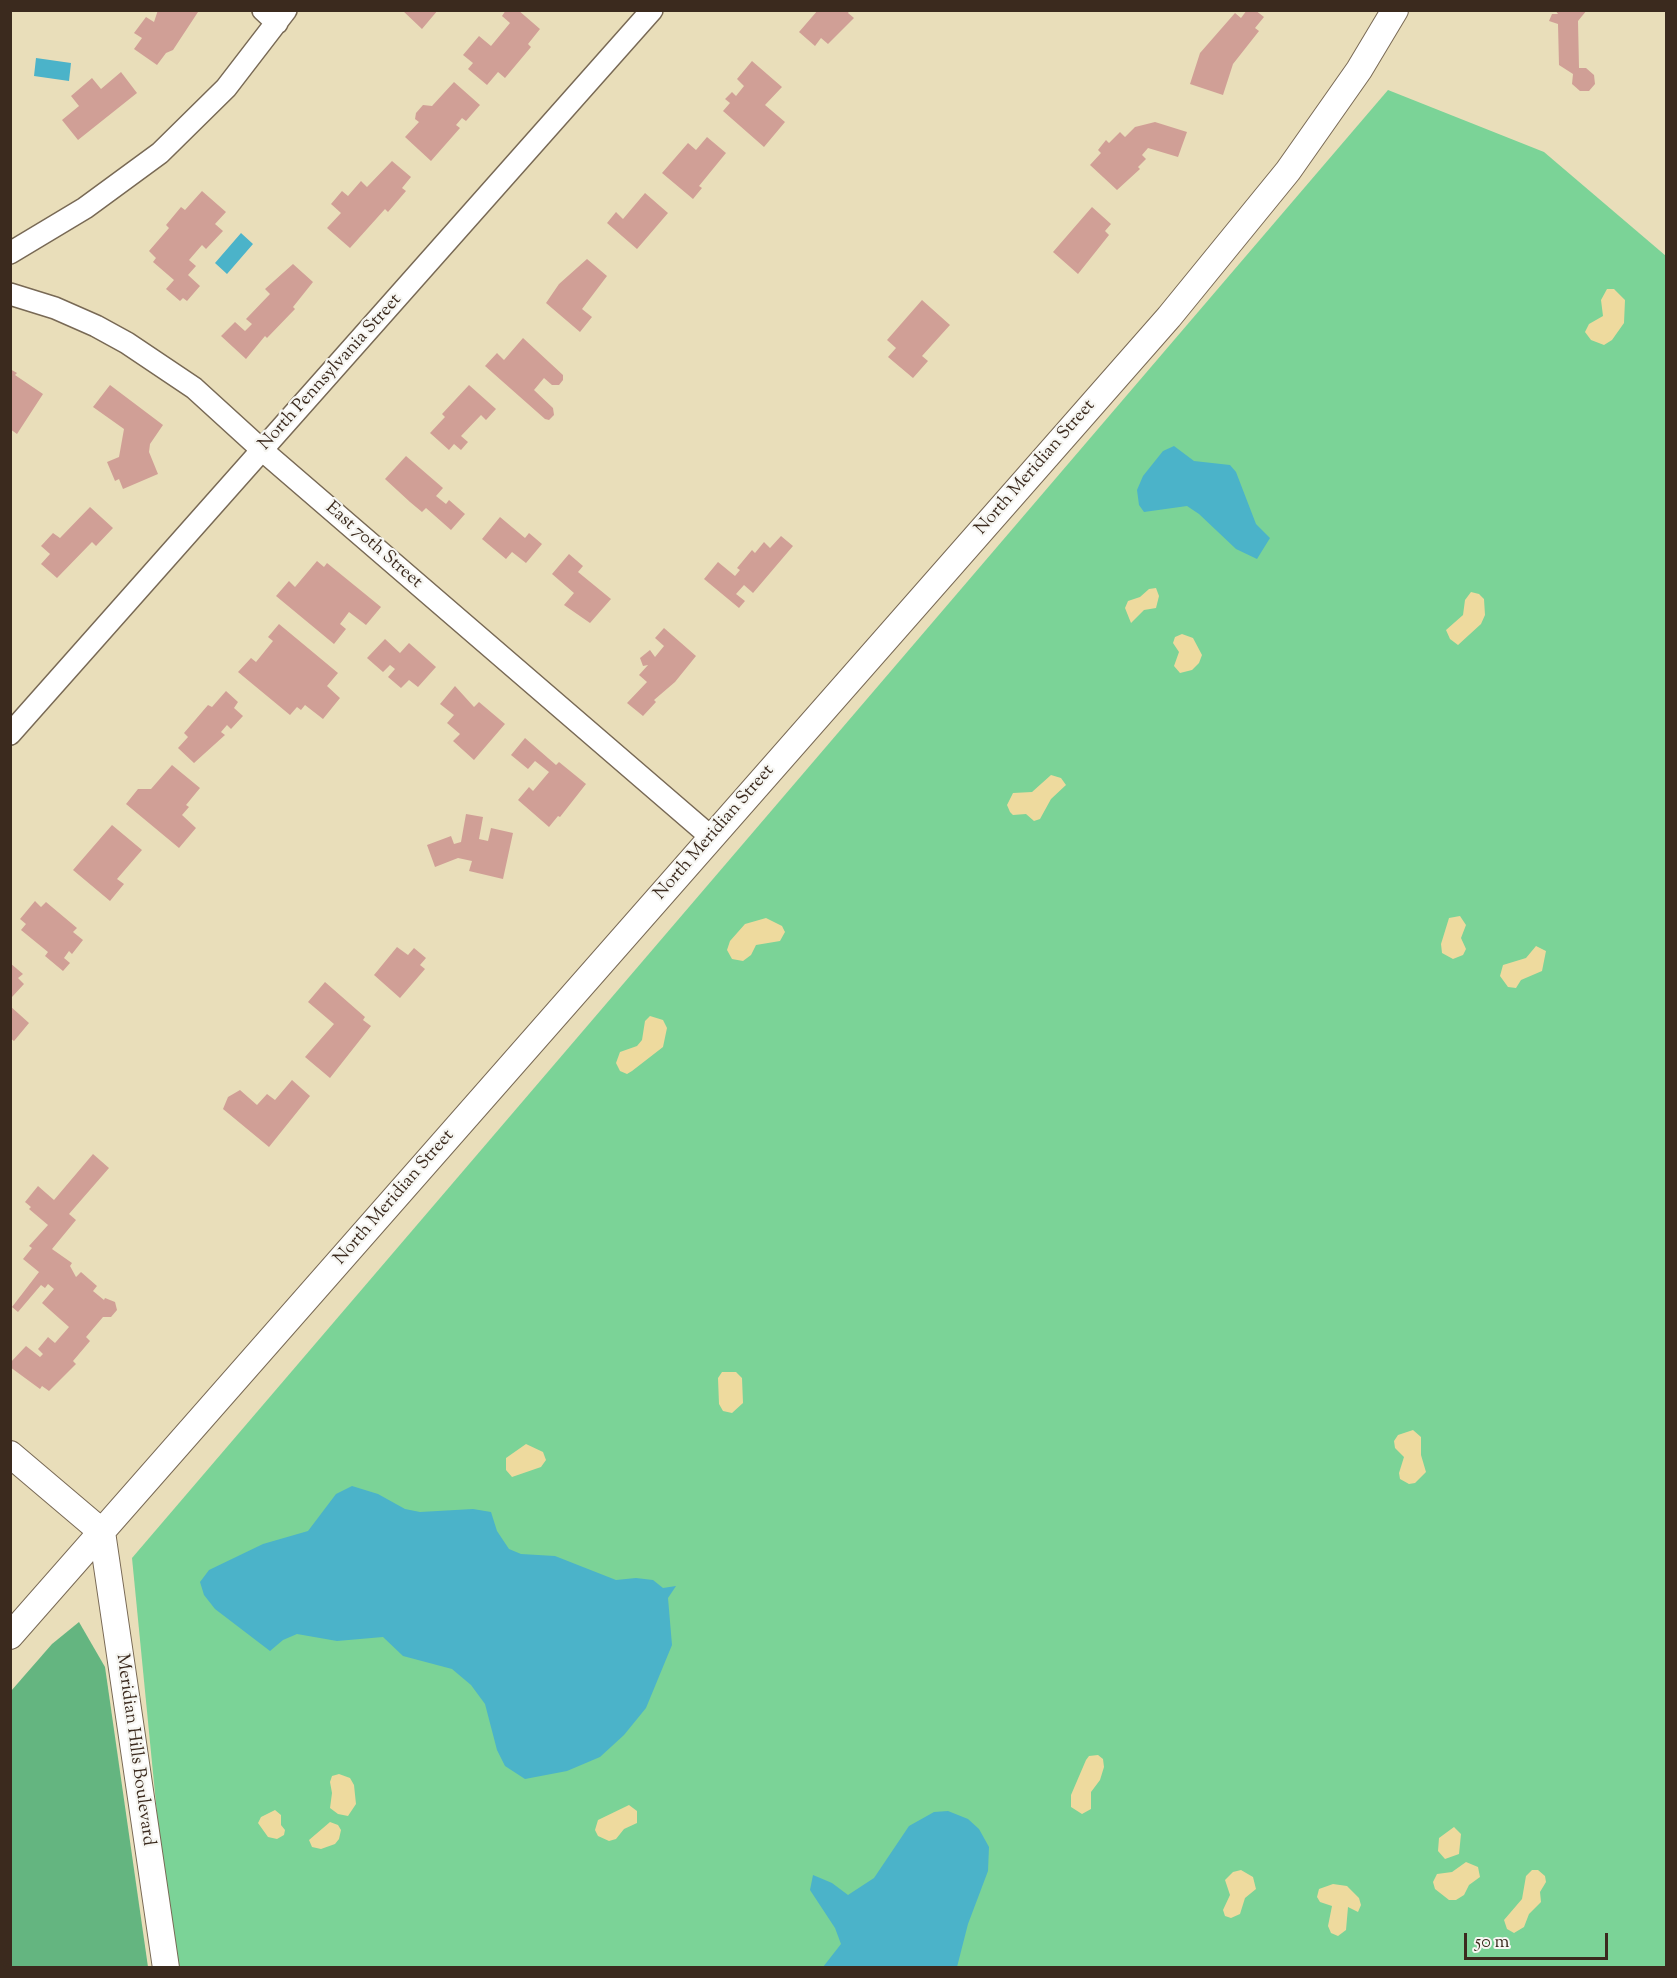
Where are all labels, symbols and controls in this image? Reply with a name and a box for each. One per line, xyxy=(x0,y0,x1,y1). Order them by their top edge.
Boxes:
street label: North Pennsylvania Street xyxy=(255,290,407,456)
street label: North Meridian Street xyxy=(971,396,1101,540)
street label: East 70th Street xyxy=(320,498,426,594)
street label: North Meridian Street xyxy=(650,761,780,905)
street label: North Meridian Street xyxy=(330,1126,460,1270)
street label: Meridian Hills Boulevard xyxy=(110,1653,158,1847)
scale bar xyxy=(1467,1921,1611,1959)
text: 50 m xyxy=(1475,1930,1509,1956)

